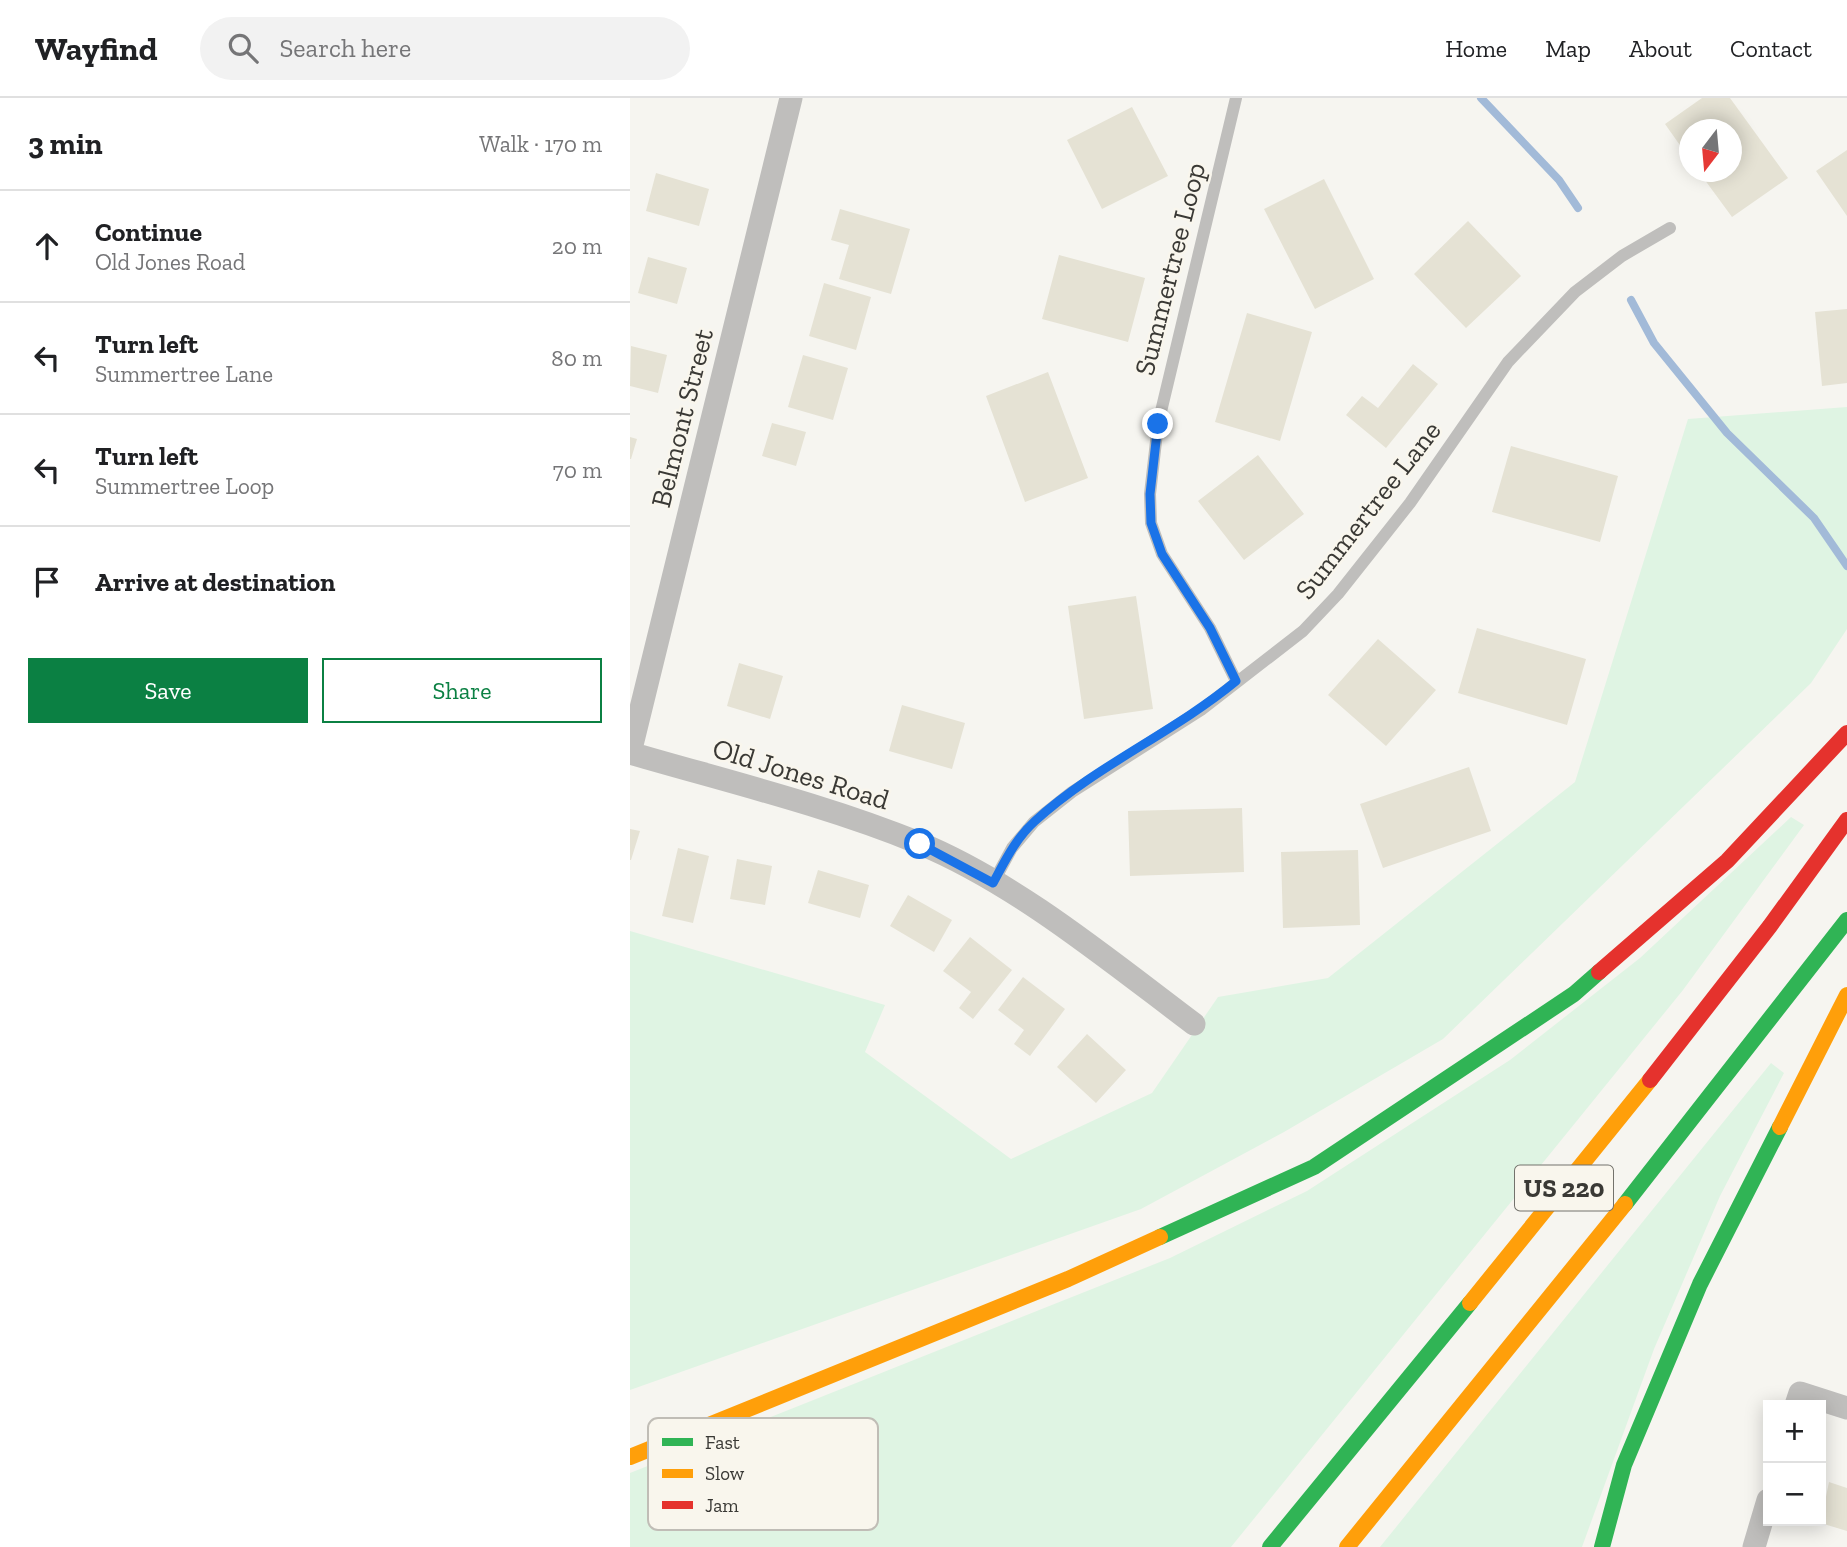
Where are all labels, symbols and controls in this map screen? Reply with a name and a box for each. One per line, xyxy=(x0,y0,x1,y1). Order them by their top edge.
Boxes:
search box xyxy=(200,17,690,80)
text: Wayfind xyxy=(35,29,158,68)
icon: search xyxy=(224,29,262,67)
text: Search here xyxy=(280,32,411,64)
text: Home xyxy=(1445,34,1507,63)
text: Map xyxy=(1545,34,1591,63)
text: About xyxy=(1629,34,1692,63)
text: Contact xyxy=(1730,34,1812,63)
north arrow xyxy=(1679,119,1742,182)
text: 3 min xyxy=(28,126,103,162)
text: Walk · 170 m xyxy=(479,130,602,158)
street label: Summertree Loop xyxy=(1128,159,1212,379)
text: Continue xyxy=(95,216,202,248)
icon: ahead xyxy=(28,227,66,265)
text: 20 m xyxy=(552,232,602,260)
text: Old Jones Road xyxy=(95,248,245,276)
street label: Belmont Street xyxy=(644,325,720,511)
text: Turn left xyxy=(95,328,198,360)
icon: left xyxy=(28,339,66,377)
text: 80 m xyxy=(551,344,602,372)
text: Summertree Lane xyxy=(95,360,273,388)
route end xyxy=(1142,408,1173,439)
street label: Summertree Lane xyxy=(1288,414,1448,606)
text: Turn left xyxy=(95,440,198,472)
icon: left xyxy=(28,451,66,489)
text: 70 m xyxy=(553,456,602,484)
text: Summertree Loop xyxy=(95,472,274,500)
icon: arrive xyxy=(28,563,66,601)
text: Arrive at destination xyxy=(95,566,335,598)
button: Save xyxy=(28,658,308,723)
button: Share xyxy=(322,658,602,723)
street label: Old Jones Road xyxy=(709,731,893,817)
route start xyxy=(904,828,935,859)
road number: US 220 xyxy=(1515,1166,1613,1210)
map controls xyxy=(1763,1400,1826,1526)
button: + xyxy=(1763,1400,1826,1463)
legend xyxy=(648,1418,878,1530)
text: Fast xyxy=(705,1431,740,1454)
text: Slow xyxy=(705,1462,745,1485)
button: − xyxy=(1763,1463,1826,1526)
text: Jam xyxy=(705,1494,739,1517)

